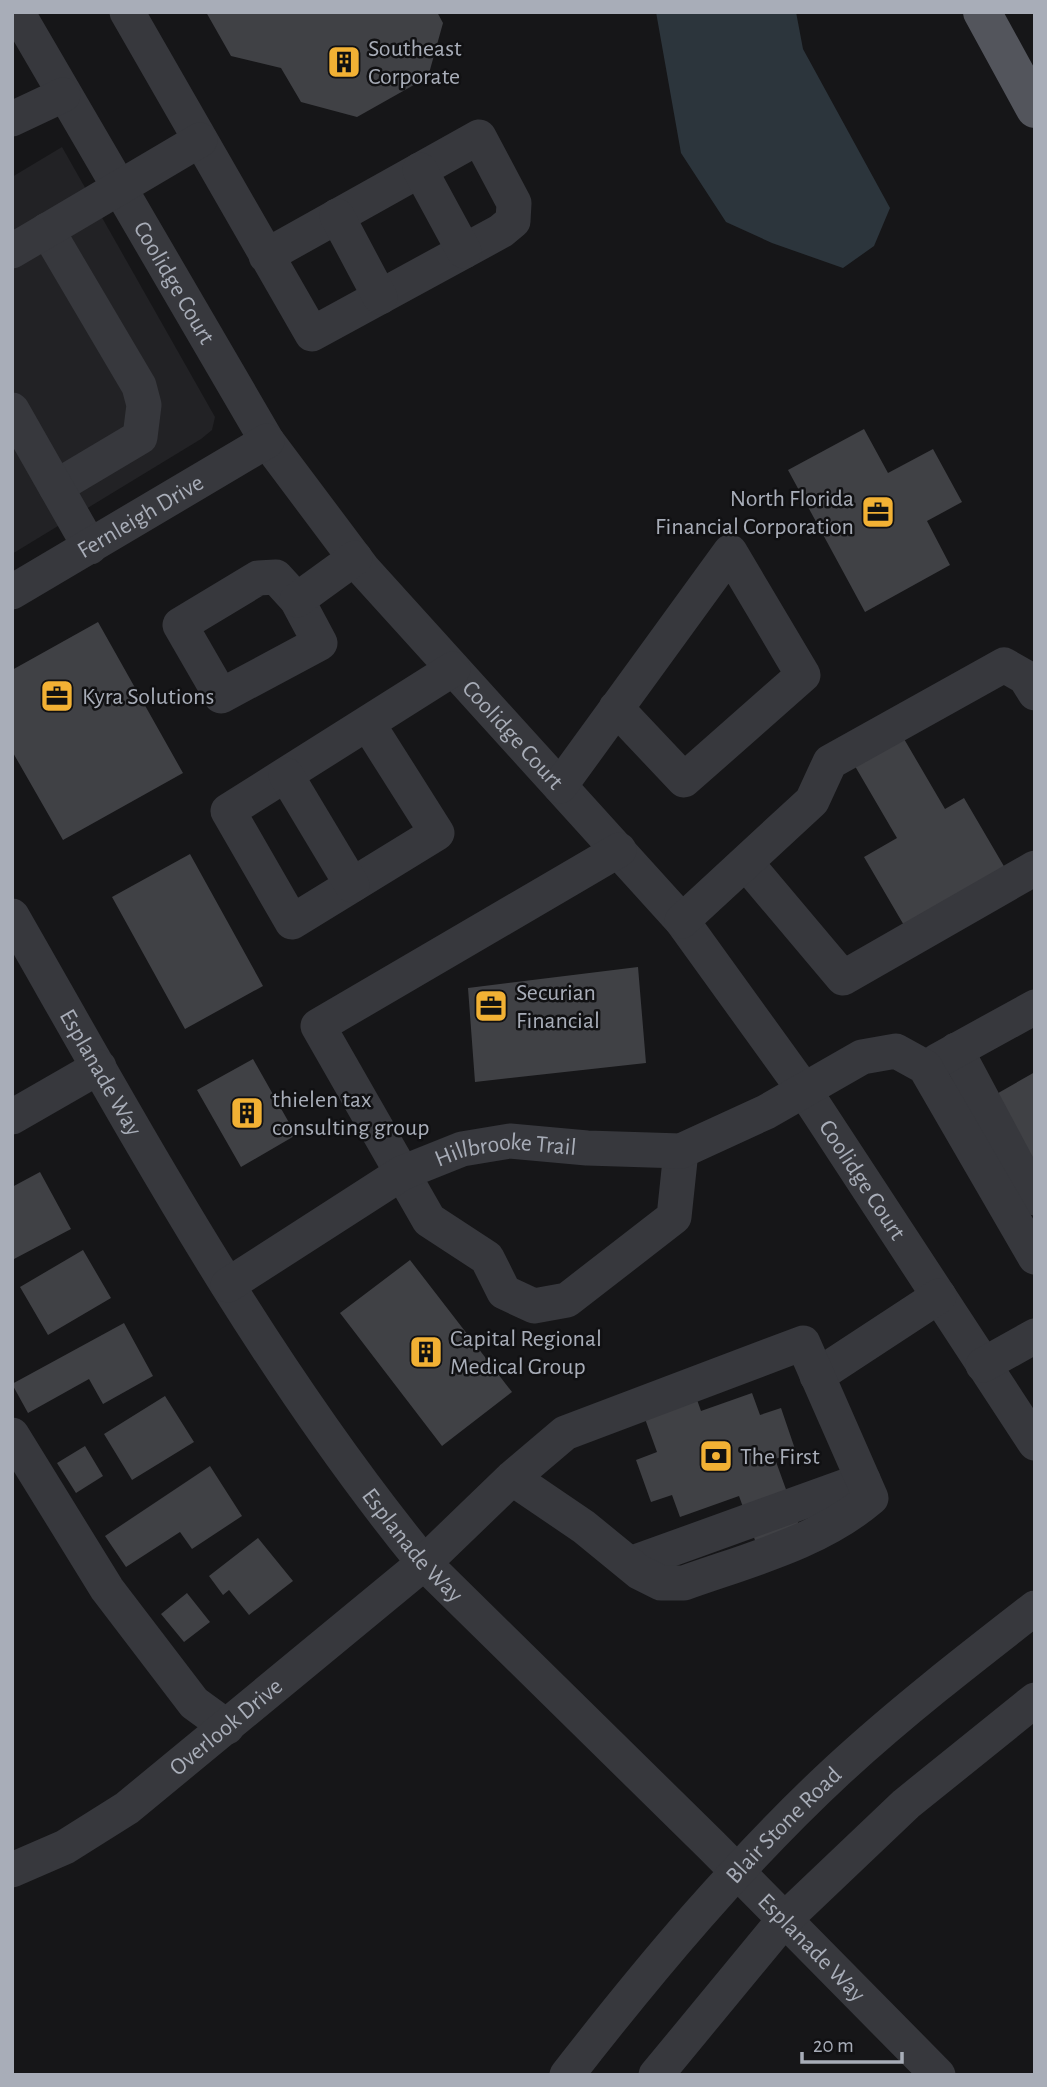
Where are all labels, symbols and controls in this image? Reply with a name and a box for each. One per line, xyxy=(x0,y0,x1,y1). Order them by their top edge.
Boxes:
place label: Southeast Corporate xyxy=(368,37,462,89)
building icon: Southeast Corporate xyxy=(325,43,363,81)
street label: Coolidge Court xyxy=(129,217,219,349)
street label: Fernleigh Drive xyxy=(74,470,208,563)
place label: North Florida Financial Corporation xyxy=(655,487,854,539)
office icon: North Florida Financial Corporation xyxy=(859,493,897,531)
street label: Coolidge Court xyxy=(457,676,568,795)
office icon: Kyra Solutions xyxy=(38,677,76,715)
place label: Kyra Solutions xyxy=(82,685,214,709)
place label: Securian Financial xyxy=(516,981,600,1033)
office icon: Securian Financial xyxy=(472,987,510,1025)
street label: Esplanade Way xyxy=(55,1005,146,1140)
place label: thielen tax consulting group xyxy=(272,1088,429,1140)
building icon: thielen tax consulting group xyxy=(228,1094,266,1132)
street label: Coolidge Court xyxy=(814,1116,910,1245)
street label: Hillbrooke Trail xyxy=(432,1130,577,1172)
place label: Capital Regional Medical Group xyxy=(450,1327,602,1379)
building icon: Capital Regional Medical Group xyxy=(407,1333,445,1371)
bank icon: The First xyxy=(697,1437,735,1475)
place label: The First xyxy=(740,1445,820,1469)
street label: Esplanade Way xyxy=(357,1484,467,1607)
street label: Overlook Drive xyxy=(165,1674,287,1781)
street label: Blair Stone Road xyxy=(722,1763,846,1888)
street label: Esplanade Way xyxy=(753,1889,869,2007)
scale bar xyxy=(802,2021,902,2064)
text: 20 m xyxy=(813,2035,854,2056)

